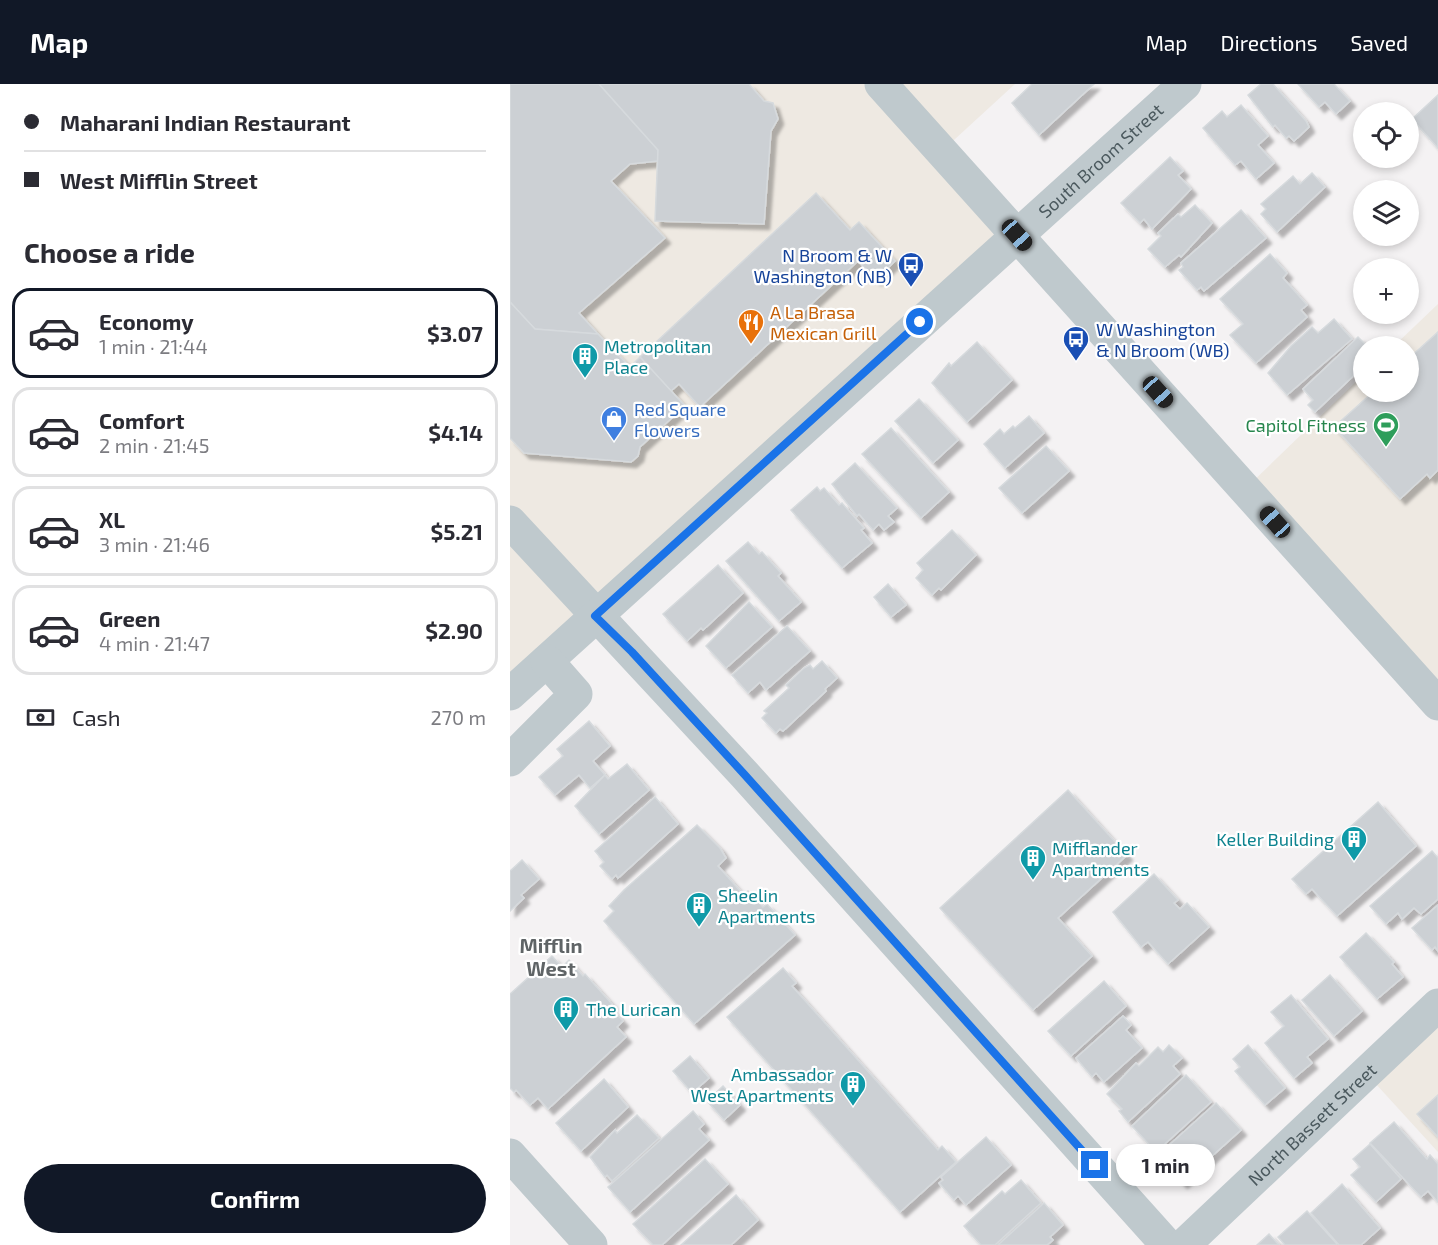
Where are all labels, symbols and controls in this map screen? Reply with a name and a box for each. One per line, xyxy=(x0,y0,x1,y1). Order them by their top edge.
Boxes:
text: Map xyxy=(30,25,88,59)
text: Map xyxy=(1145,30,1188,55)
text: Directions xyxy=(1221,30,1317,55)
text: Saved xyxy=(1350,30,1408,55)
street label: South Broom Street xyxy=(1034,98,1168,222)
map controls xyxy=(1353,102,1419,402)
button: locate xyxy=(1353,102,1419,168)
text: Maharani Indian Restaurant xyxy=(60,109,351,135)
text: West Mifflin Street xyxy=(60,167,258,193)
button: layers xyxy=(1353,180,1419,246)
car xyxy=(998,216,1036,254)
text: Choose a ride xyxy=(24,236,195,268)
place label: N Broom & W Washington (NB) xyxy=(754,244,892,287)
bus stop icon: N Broom & W Washington (NB) xyxy=(896,250,926,288)
button: + xyxy=(1353,258,1419,324)
place label: A La Brasa Mexican Grill xyxy=(770,301,877,344)
icon: car xyxy=(27,306,81,360)
restaurant icon: A La Brasa Mexican Grill xyxy=(736,307,766,345)
text: Economy xyxy=(99,308,194,334)
route start xyxy=(906,308,933,335)
place label: W Washington & N Broom (WB) xyxy=(1096,318,1229,361)
text: $3.07 xyxy=(427,320,483,346)
bus stop icon: W Washington & N Broom (WB) xyxy=(1061,324,1091,362)
text: 1 min · 21:44 xyxy=(99,334,208,358)
place label: Metropolitan Place xyxy=(604,335,711,378)
button: − xyxy=(1353,336,1419,402)
building icon: Metropolitan Place xyxy=(570,341,600,379)
car xyxy=(1139,373,1177,411)
place label: Red Square Flowers xyxy=(634,398,726,441)
shop icon: Red Square Flowers xyxy=(599,404,629,442)
icon: car xyxy=(27,405,81,459)
text: Comfort xyxy=(99,407,184,433)
sports icon: Capitol Fitness xyxy=(1371,410,1401,448)
place label: Capitol Fitness xyxy=(1246,414,1366,436)
text: $4.14 xyxy=(428,419,483,445)
text: 2 min · 21:45 xyxy=(99,433,209,457)
car xyxy=(1256,503,1294,541)
icon: car xyxy=(27,504,81,558)
text: XL xyxy=(99,506,125,532)
text: $5.21 xyxy=(430,518,483,544)
text: 3 min · 21:46 xyxy=(99,532,210,556)
icon: car xyxy=(27,603,81,657)
text: Green xyxy=(99,605,161,631)
text: $2.90 xyxy=(425,617,483,643)
text: 4 min · 21:47 xyxy=(99,631,210,655)
icon: cash xyxy=(24,701,57,734)
text: Cash xyxy=(72,704,121,730)
text: 270 m xyxy=(430,705,486,729)
building icon: Keller Building xyxy=(1339,824,1369,862)
place label: Keller Building xyxy=(1216,828,1334,850)
place label: Mifflander Apartments xyxy=(1052,837,1150,880)
building icon: Mifflander Apartments xyxy=(1018,843,1048,881)
place label: Sheelin Apartments xyxy=(718,884,816,927)
building icon: Sheelin Apartments xyxy=(684,890,714,928)
district label: Mifflin West xyxy=(520,933,582,980)
building icon: The Lurican xyxy=(551,994,581,1032)
place label: The Lurican xyxy=(586,998,681,1020)
street label: North Bassett Street xyxy=(1243,1058,1381,1190)
place label: Ambassador West Apartments xyxy=(691,1063,834,1106)
building icon: Ambassador West Apartments xyxy=(838,1069,868,1107)
callout: 1 min xyxy=(1116,1144,1215,1186)
route end xyxy=(1081,1151,1108,1178)
text: 1 min xyxy=(1141,1153,1190,1177)
button: Confirm xyxy=(24,1164,486,1233)

